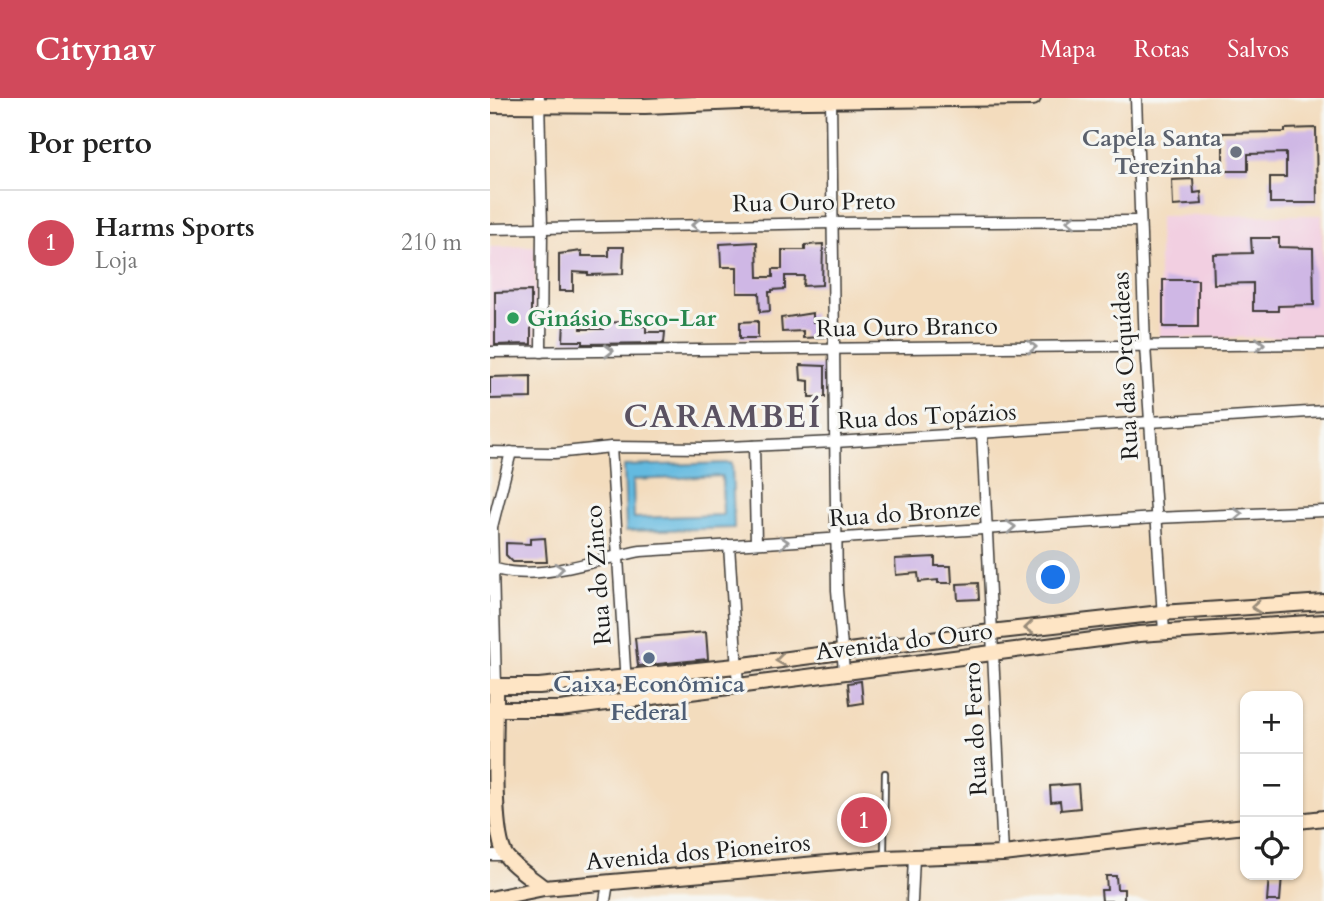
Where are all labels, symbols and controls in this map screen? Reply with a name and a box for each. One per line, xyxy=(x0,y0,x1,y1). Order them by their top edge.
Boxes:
text: Citynav xyxy=(35,27,156,72)
text: Mapa xyxy=(1040,33,1096,66)
text: Rotas xyxy=(1134,33,1189,66)
text: Salvos xyxy=(1227,33,1289,66)
place label: Capela Santa Terezinha xyxy=(1082,122,1222,183)
text: Por perto xyxy=(28,123,152,164)
marker: Capela Santa Terezinha xyxy=(1228,144,1244,160)
street label: Rua Ouro Preto xyxy=(732,185,896,220)
text: Harms Sports xyxy=(95,210,255,245)
one-way arrow xyxy=(1065,213,1075,229)
one-way arrow xyxy=(690,217,701,233)
text: 1 xyxy=(45,227,57,258)
text: 210 m xyxy=(401,227,462,258)
text: Loja xyxy=(95,245,138,276)
street label: Rua das Orquídeas xyxy=(1104,271,1147,461)
place label: Ginásio Esco-Lar xyxy=(527,302,717,335)
street label: Rua Ouro Branco xyxy=(816,309,998,346)
marker: Ginásio Esco-Lar xyxy=(505,310,521,326)
one-way arrow xyxy=(1255,337,1266,352)
one-way arrow xyxy=(1028,339,1038,355)
one-way arrow xyxy=(604,344,615,359)
district label: CARAMBEÍ xyxy=(624,395,822,439)
street label: Rua dos Topázios xyxy=(837,395,1017,438)
street label: Rua do Bronze xyxy=(828,492,982,535)
street label: Rua do Zinco xyxy=(577,504,620,646)
one-way arrow xyxy=(1233,507,1244,522)
one-way arrow xyxy=(1006,519,1017,534)
one-way arrow xyxy=(779,534,790,549)
your location xyxy=(1036,560,1070,594)
one-way arrow xyxy=(553,561,565,576)
one-way arrow xyxy=(1250,599,1261,614)
street label: Avenida do Ouro xyxy=(814,614,994,669)
one-way arrow xyxy=(1024,620,1035,635)
marker: Caixa Econômica Federal xyxy=(641,650,657,666)
one-way arrow xyxy=(774,653,785,668)
street label: Rua do Ferro xyxy=(956,661,995,797)
place label: Caixa Econômica Federal xyxy=(553,668,745,729)
map controls xyxy=(1240,691,1303,880)
button: + xyxy=(1240,691,1303,754)
button: − xyxy=(1240,754,1303,817)
pin: 1 xyxy=(841,794,887,846)
button: locate xyxy=(1240,817,1303,880)
street label: Avenida dos Pioneiros xyxy=(584,826,812,879)

